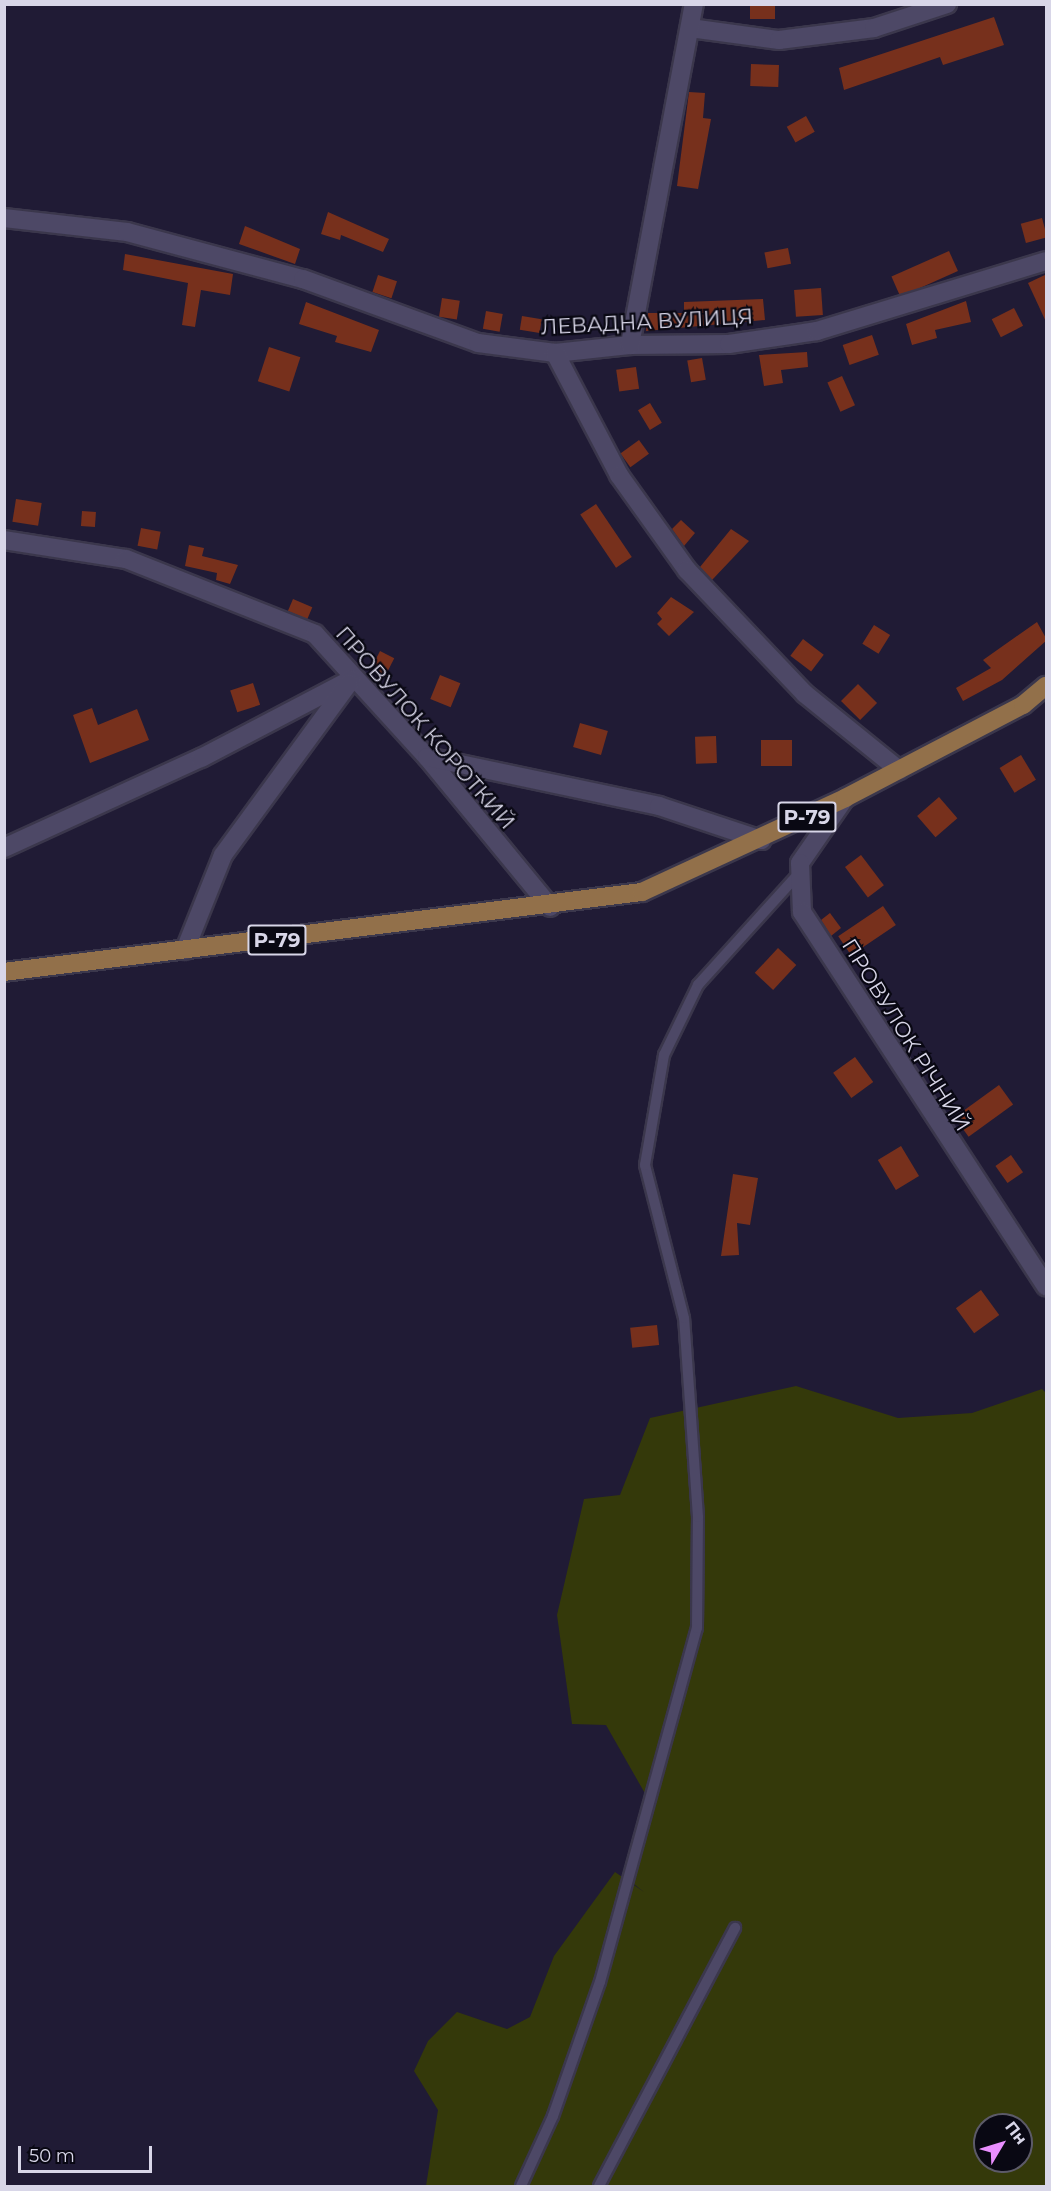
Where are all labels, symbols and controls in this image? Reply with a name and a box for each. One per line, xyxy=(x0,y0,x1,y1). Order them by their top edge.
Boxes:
street label: ЛЕВАДНА ВУЛИЦЯ xyxy=(540,304,754,340)
street label: ПРОВУЛОК КОРОТКИЙ xyxy=(330,622,520,834)
road number: Р-79 xyxy=(777,800,837,834)
road number: Р-79 xyxy=(247,923,307,957)
street label: ПРОВУЛОК РIЧНИЙ xyxy=(836,934,976,1136)
north arrow xyxy=(973,2113,1033,2173)
text: Пн xyxy=(1001,2117,1031,2148)
scale bar xyxy=(21,2134,154,2172)
text: 50 m xyxy=(29,2145,75,2167)

